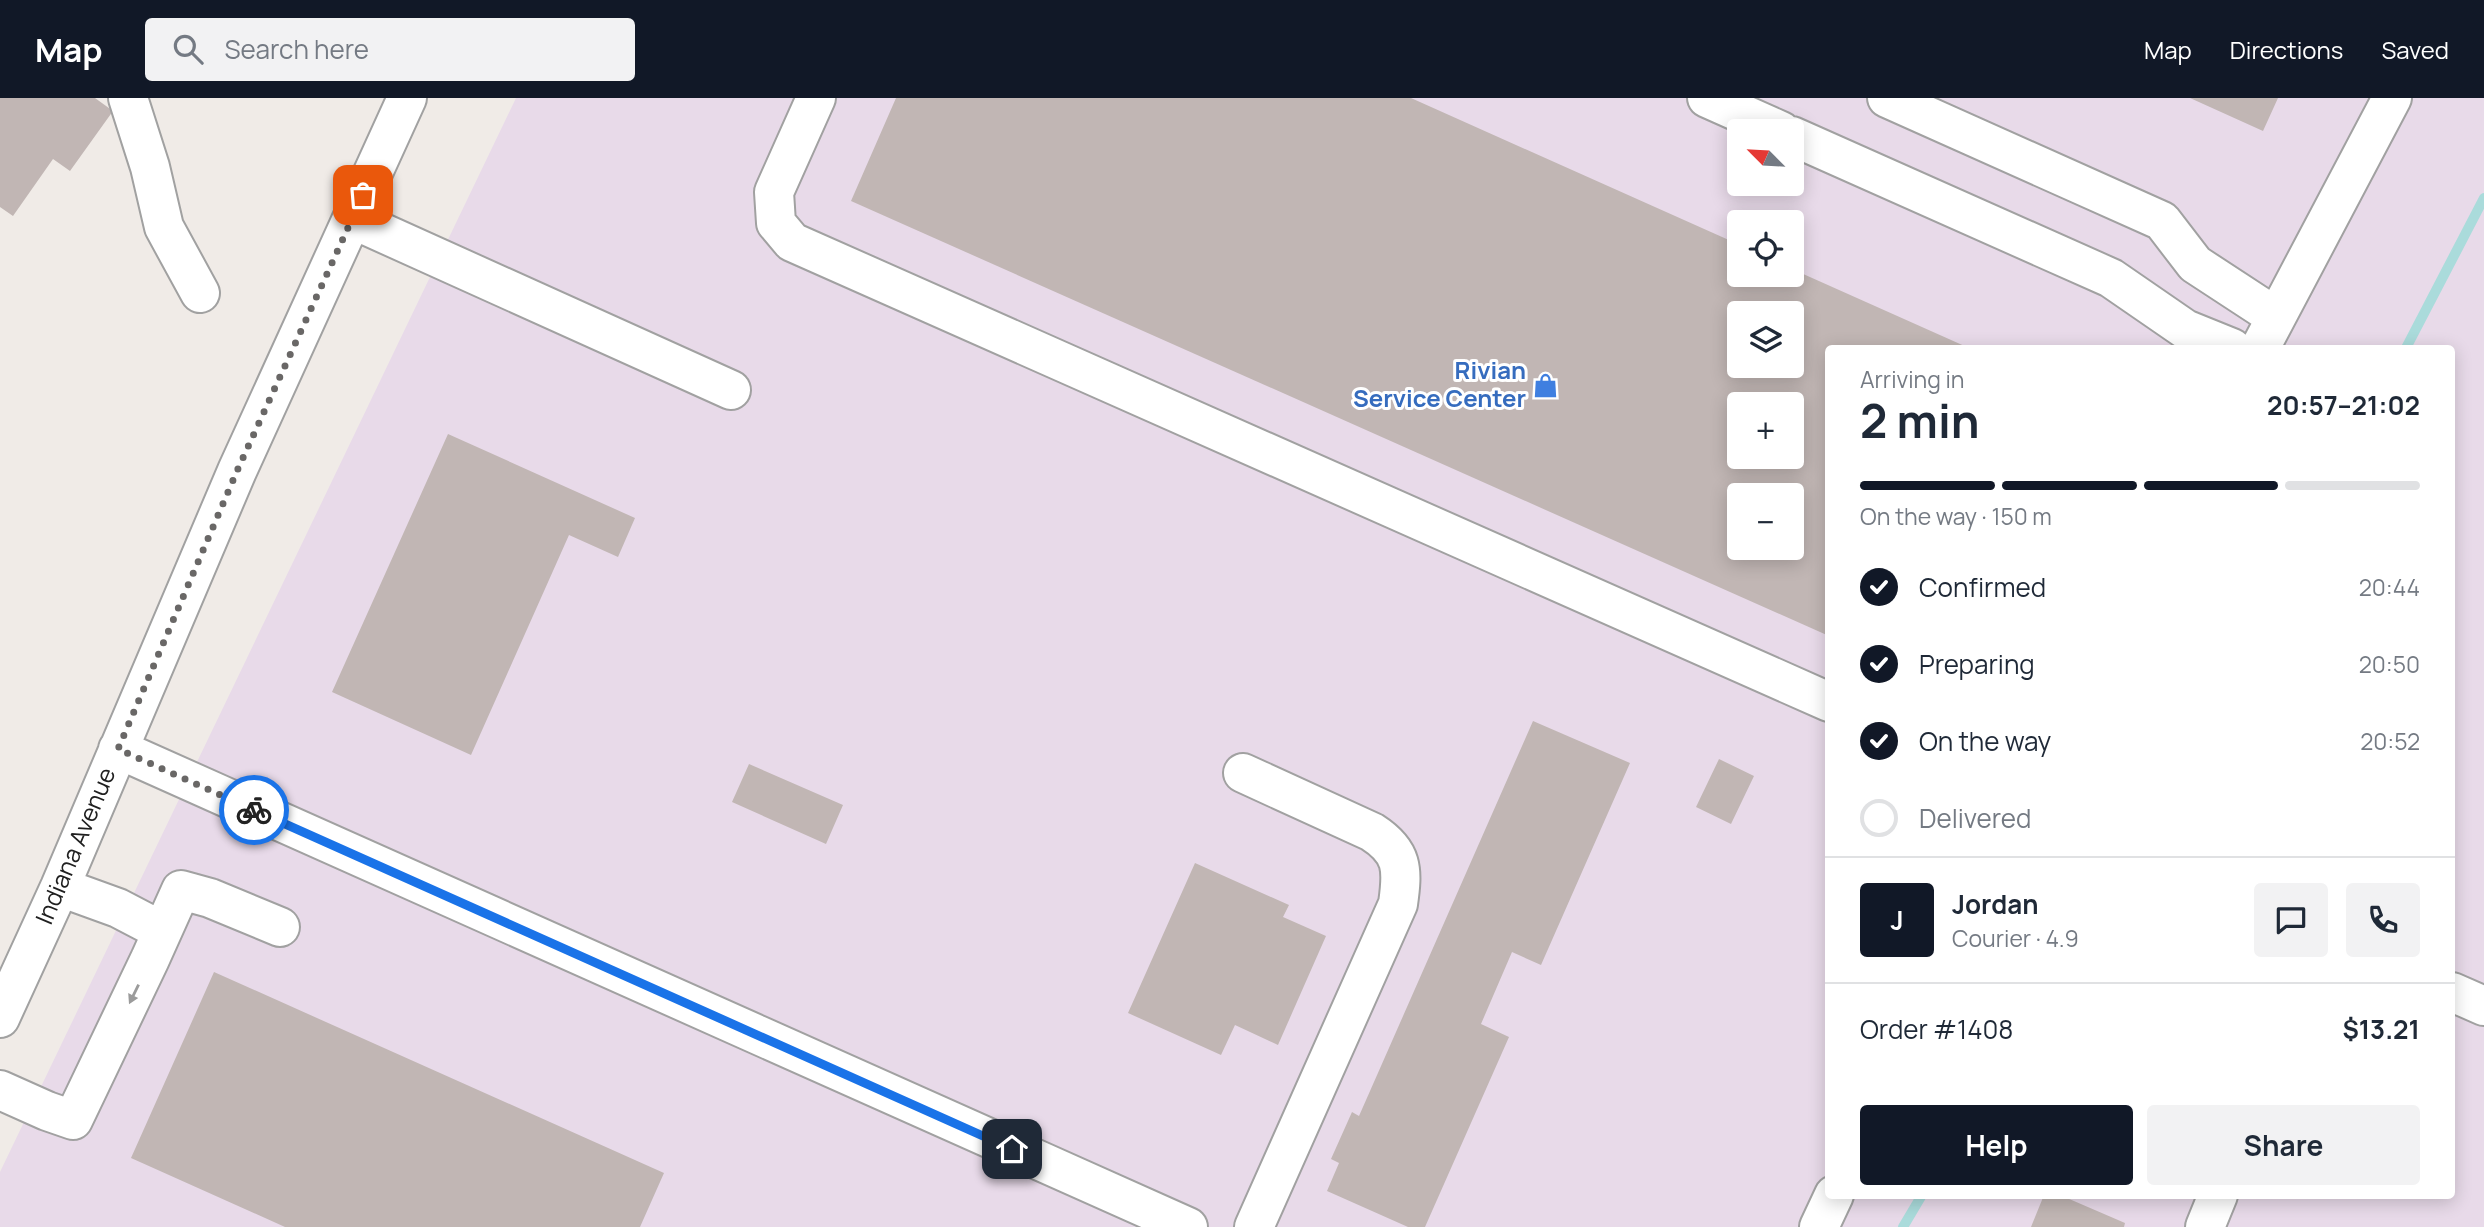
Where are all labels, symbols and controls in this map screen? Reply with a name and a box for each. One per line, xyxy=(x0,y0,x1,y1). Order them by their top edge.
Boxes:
search box xyxy=(145,18,635,81)
text: Map xyxy=(35,27,103,72)
icon: search xyxy=(169,30,207,68)
text: Search here xyxy=(225,31,369,67)
text: Map xyxy=(2144,33,2192,66)
text: Directions xyxy=(2230,33,2343,66)
text: Saved xyxy=(2381,33,2449,66)
north arrow xyxy=(1727,119,1804,196)
map controls xyxy=(1727,119,1804,560)
pin xyxy=(333,165,393,225)
icon: bag xyxy=(344,176,382,214)
button: locate xyxy=(1727,210,1804,287)
button: layers xyxy=(1727,301,1804,378)
place label: Rivian Service Center xyxy=(1353,353,1526,414)
text: Arriving in xyxy=(1860,363,1965,395)
shop icon: Rivian Service Center xyxy=(1532,371,1560,399)
text: 20:57–21:02 xyxy=(2267,387,2420,423)
text: 2 min xyxy=(1860,389,1980,452)
button: + xyxy=(1727,392,1804,469)
button: − xyxy=(1727,483,1804,560)
text: On the way · 150 m xyxy=(1860,500,2052,532)
icon: check xyxy=(1860,568,1898,606)
text: Confirmed xyxy=(1919,569,2046,605)
text: 20:44 xyxy=(2359,571,2420,603)
icon: check xyxy=(1860,645,1898,683)
text: Preparing xyxy=(1919,646,2035,682)
text: 20:50 xyxy=(2359,648,2420,680)
icon: check xyxy=(1860,722,1898,760)
text: On the way xyxy=(1919,723,2051,759)
text: 20:52 xyxy=(2360,725,2420,757)
street label: Indiana Avenue xyxy=(27,762,123,929)
courier xyxy=(219,775,289,845)
icon: bike xyxy=(235,791,273,829)
text: Delivered xyxy=(1919,800,2031,836)
button: chat xyxy=(2254,883,2328,957)
button: phone xyxy=(2346,883,2420,957)
text: Jordan xyxy=(1952,886,2038,922)
text: J xyxy=(1890,902,1904,938)
text: Courier · 4.9 xyxy=(1952,922,2079,954)
one-way arrow xyxy=(128,984,140,1004)
text: Order #1408 xyxy=(1860,1011,2013,1047)
text: $13.21 xyxy=(2342,1011,2420,1047)
button: Help xyxy=(1860,1105,2133,1185)
button: Share xyxy=(2147,1105,2420,1185)
pin xyxy=(982,1119,1042,1179)
icon: home xyxy=(993,1130,1031,1168)

